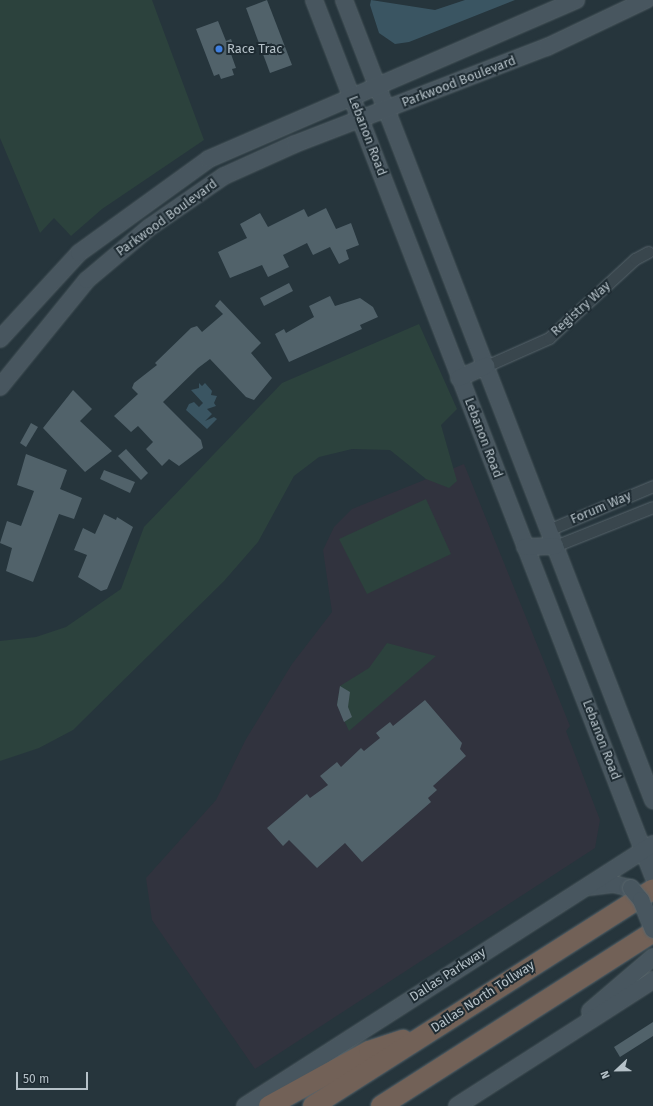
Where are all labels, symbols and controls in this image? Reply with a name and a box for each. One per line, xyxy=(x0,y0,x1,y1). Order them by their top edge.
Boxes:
place label: Race Trac xyxy=(227,41,282,57)
marker: Race Trac xyxy=(214,44,224,54)
street label: Parkwood Boulevard xyxy=(400,53,518,111)
street label: Lebanon Road xyxy=(345,94,389,178)
street label: Parkwood Boulevard xyxy=(114,176,220,260)
street label: Registry Way xyxy=(548,278,614,340)
street label: Lebanon Road xyxy=(461,396,505,480)
street label: Forum Way xyxy=(568,488,634,528)
street label: Lebanon Road xyxy=(579,698,623,782)
street label: Dallas Parkway xyxy=(407,945,489,1005)
street label: Dallas North Tollway xyxy=(428,958,538,1036)
north arrow xyxy=(597,1050,637,1090)
scale bar xyxy=(18,1064,90,1090)
text: N xyxy=(598,1069,613,1081)
text: 50 m xyxy=(23,1072,49,1086)

